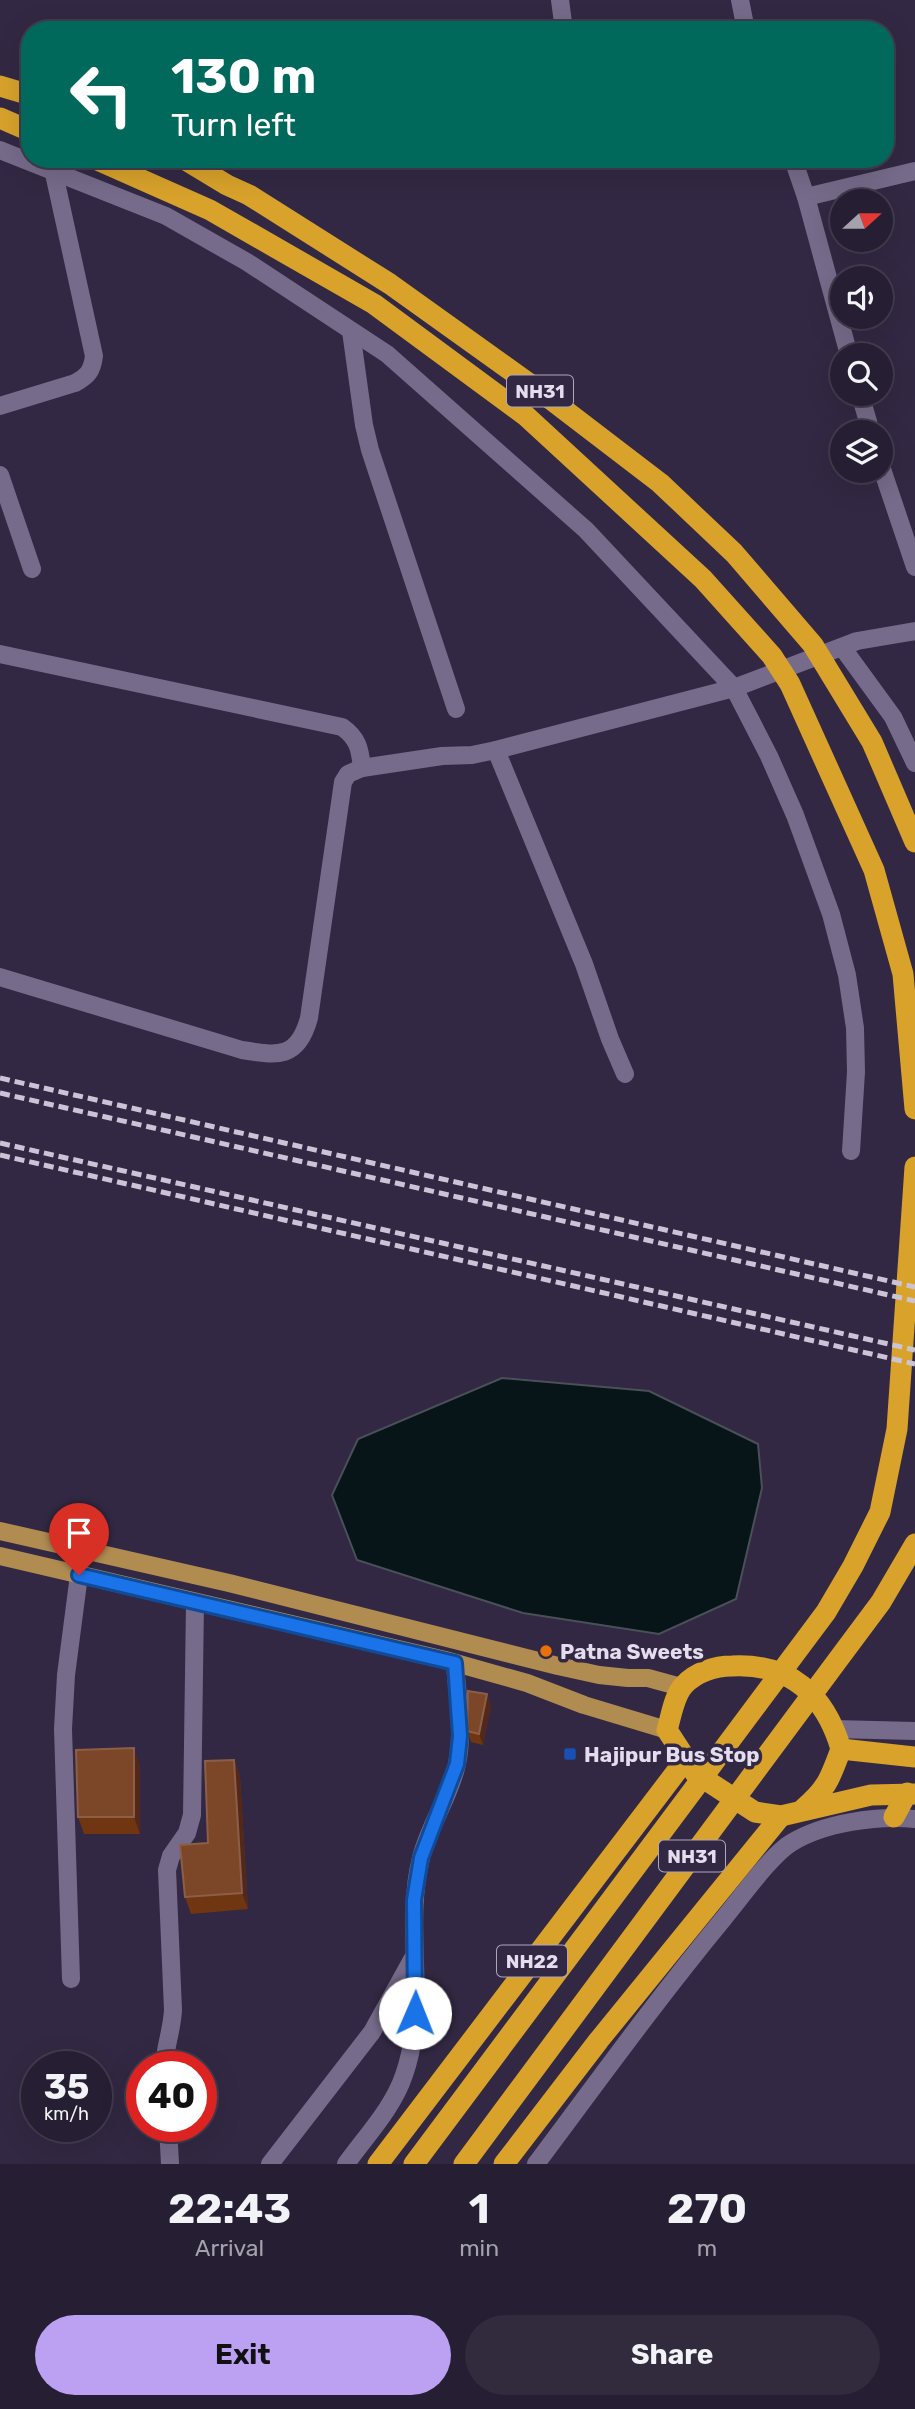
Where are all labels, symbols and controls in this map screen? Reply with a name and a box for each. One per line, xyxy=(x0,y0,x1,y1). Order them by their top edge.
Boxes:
text: 130 m xyxy=(171,47,316,105)
icon: left xyxy=(56,49,147,140)
text: Turn left xyxy=(171,106,296,144)
north arrow xyxy=(830,189,892,252)
map controls xyxy=(830,189,893,483)
button: sound xyxy=(830,266,893,329)
button: search xyxy=(830,343,893,406)
road number: NH31 xyxy=(507,376,573,406)
button: layers xyxy=(830,420,893,483)
pin xyxy=(49,1503,109,1575)
icon: arrive xyxy=(60,1514,98,1552)
place label: Patna Sweets xyxy=(560,1639,704,1664)
marker: Patna Sweets xyxy=(538,1643,554,1659)
place label: Hajipur Bus Stop xyxy=(584,1742,760,1767)
marker: Hajipur Bus Stop xyxy=(562,1746,578,1762)
road number: NH31 xyxy=(659,1840,725,1872)
road number: NH22 xyxy=(497,1946,567,1977)
position arrow xyxy=(378,1976,452,2050)
speed limit sign: 40 xyxy=(126,2051,217,2142)
text: 35 xyxy=(44,2066,89,2108)
text: km/h xyxy=(44,2103,89,2125)
text: 22:43 xyxy=(168,2184,291,2234)
text: 1 xyxy=(469,2184,490,2234)
text: 270 xyxy=(667,2184,747,2234)
text: Arrival xyxy=(195,2234,264,2262)
text: min xyxy=(459,2234,499,2262)
text: m xyxy=(697,2234,717,2262)
button: Exit xyxy=(35,2315,451,2395)
button: Share xyxy=(465,2315,880,2395)

